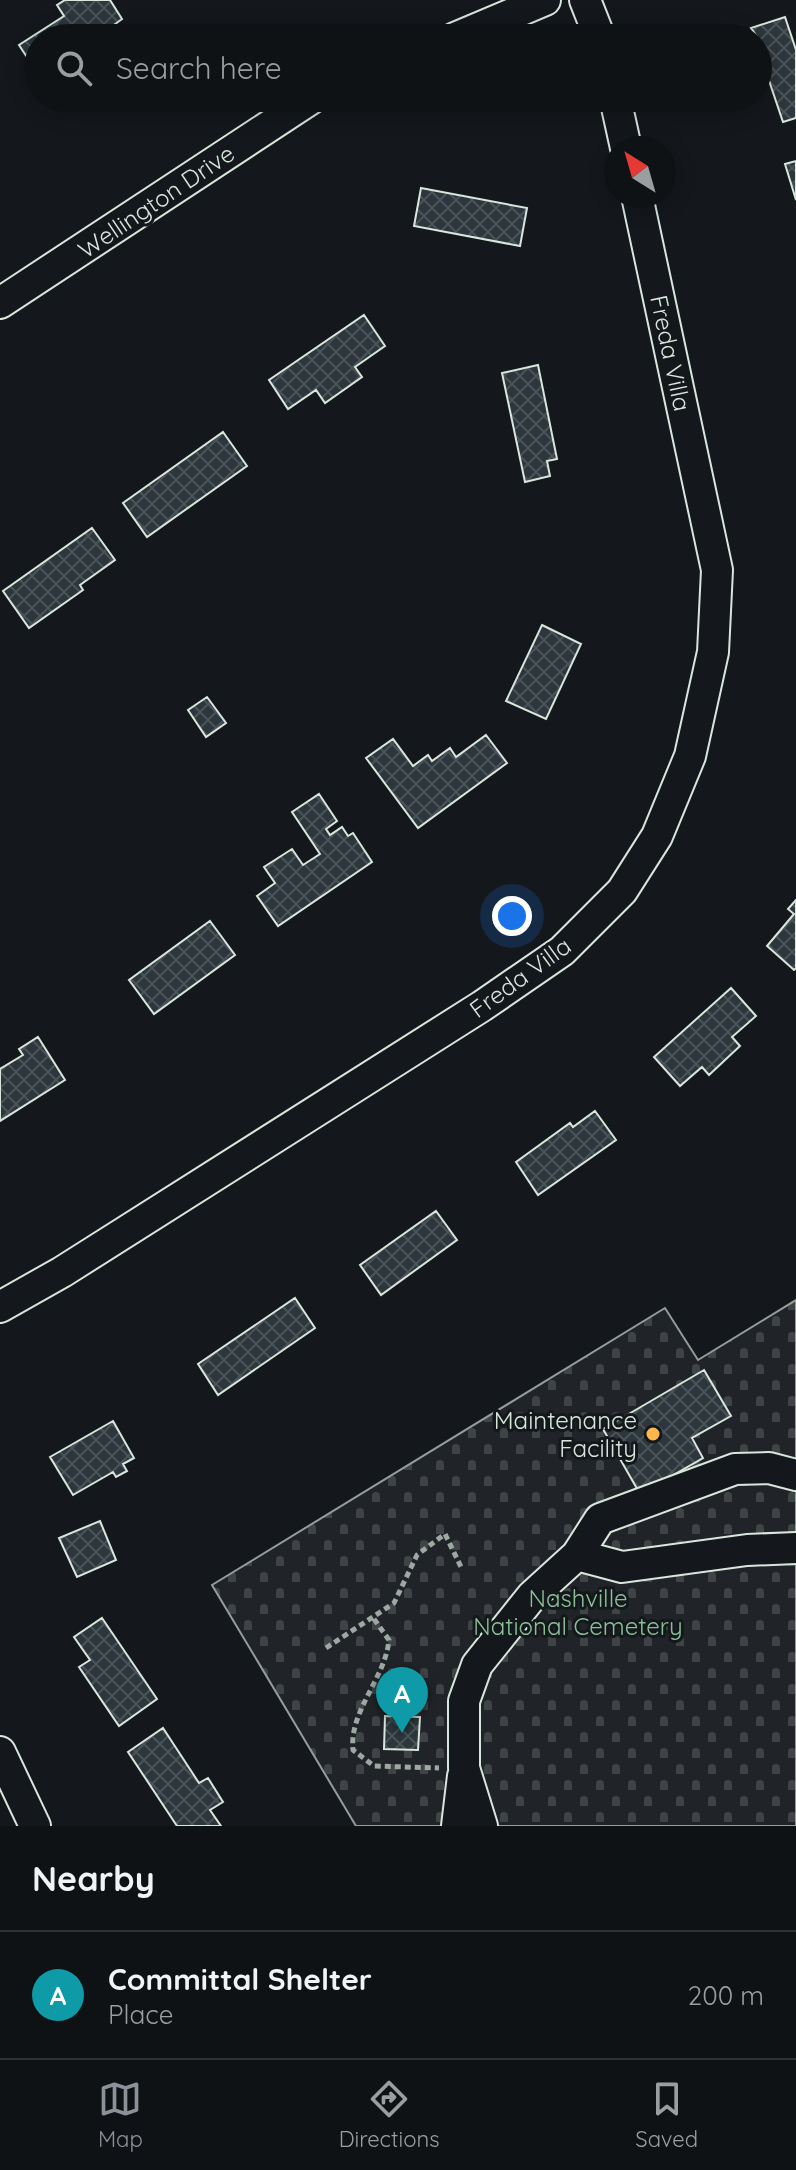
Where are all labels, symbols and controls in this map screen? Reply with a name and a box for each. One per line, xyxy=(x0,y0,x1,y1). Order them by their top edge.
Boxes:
search box xyxy=(24,24,772,112)
icon: search xyxy=(52,46,96,90)
text: Search here xyxy=(116,49,282,87)
north arrow xyxy=(604,136,676,208)
street label: Wellington Drive xyxy=(72,138,240,264)
street label: Freda Villa xyxy=(644,292,698,414)
your location xyxy=(492,896,532,936)
street label: Freda Villa xyxy=(463,930,577,1024)
place label: Maintenance Facility xyxy=(494,1405,637,1463)
marker: Maintenance Facility xyxy=(644,1425,662,1443)
park label: Nashville National Cemetery xyxy=(473,1583,683,1641)
pin: A xyxy=(376,1667,428,1733)
text: Nearby xyxy=(32,1857,155,1900)
text: Committal Shelter xyxy=(108,1960,372,1998)
text: A xyxy=(50,1979,66,2012)
text: 200 m xyxy=(688,1979,764,2012)
text: Place xyxy=(108,1998,173,2031)
tab: Map xyxy=(98,2077,143,2153)
tab: Directions xyxy=(339,2077,439,2153)
tab: Saved xyxy=(635,2077,698,2153)

